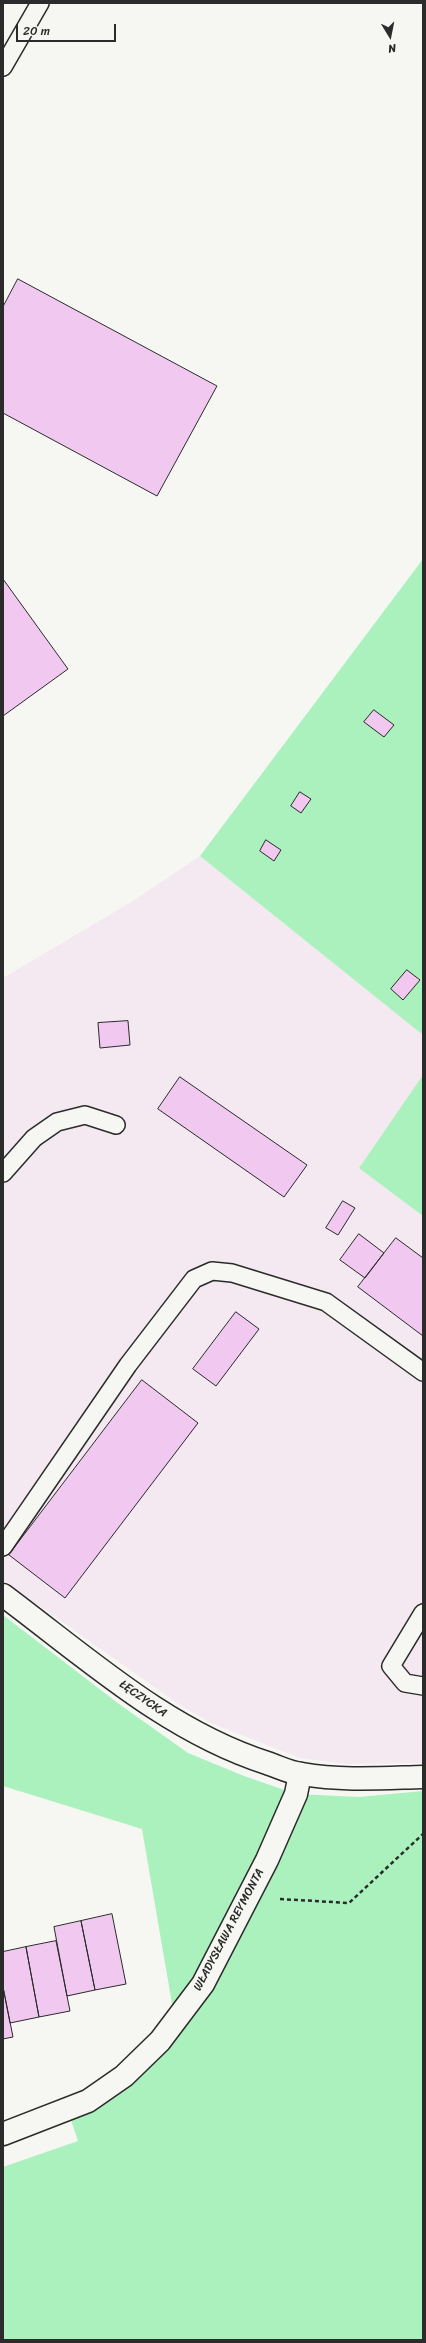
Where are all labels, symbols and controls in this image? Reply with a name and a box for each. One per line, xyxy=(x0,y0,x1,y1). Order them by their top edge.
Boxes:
scale bar xyxy=(18,16,118,42)
north arrow xyxy=(370,16,410,56)
text: 20 m xyxy=(23,20,50,42)
text: N xyxy=(387,38,398,58)
street label: ŁĘCZYCKA xyxy=(116,1677,170,1721)
street label: WŁADYSŁAWA REYMONTA xyxy=(191,1867,267,1993)

